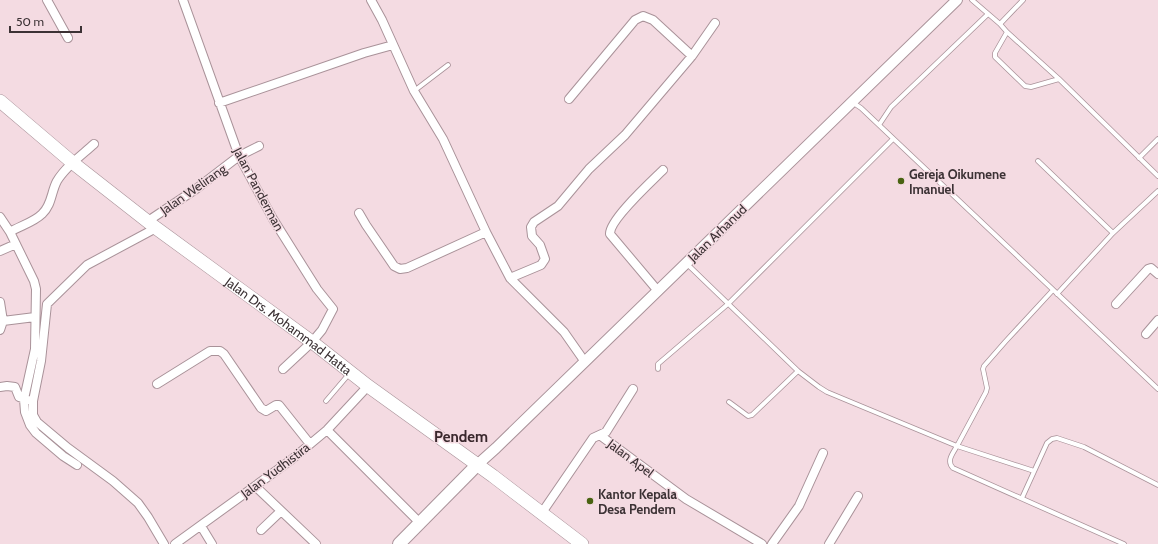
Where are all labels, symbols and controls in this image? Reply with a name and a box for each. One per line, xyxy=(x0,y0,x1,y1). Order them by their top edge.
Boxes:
scale bar xyxy=(10,8,81,34)
text: 50 m xyxy=(16,14,44,29)
street label: Jalan Panderman xyxy=(230,143,288,234)
street label: Jalan Welirang xyxy=(156,160,230,218)
place label: Gereja Oikumene Imanuel xyxy=(909,166,1006,197)
marker: Gereja Oikumene Imanuel xyxy=(896,176,906,186)
street label: Jalan Arhanud xyxy=(684,201,750,266)
street label: Jalan Drs. Mohammad Hatta xyxy=(221,273,356,379)
district label: Pendem xyxy=(434,428,488,446)
street label: Jalan Apel xyxy=(604,435,657,481)
street label: Jalan Yudhistira xyxy=(237,438,313,502)
place label: Kantor Kepala Desa Pendem xyxy=(598,486,677,517)
marker: Kantor Kepala Desa Pendem xyxy=(585,496,595,506)

